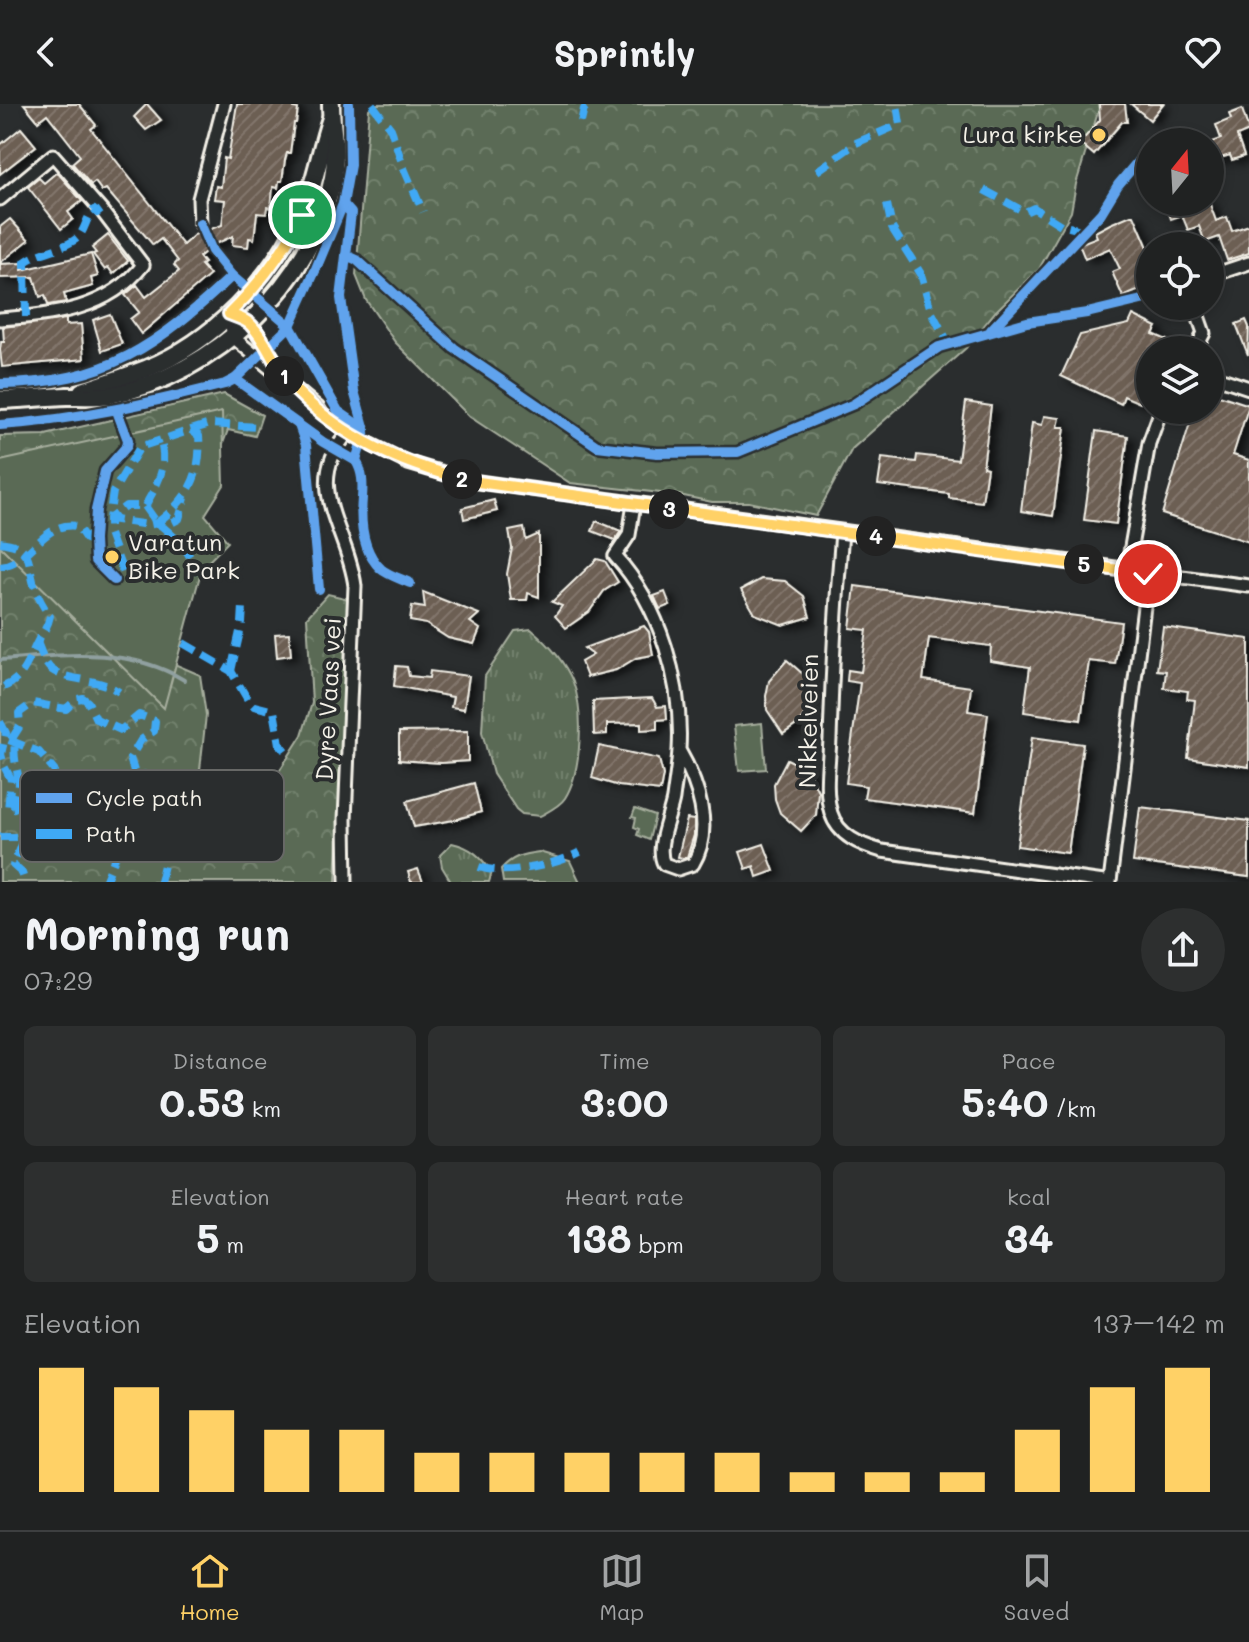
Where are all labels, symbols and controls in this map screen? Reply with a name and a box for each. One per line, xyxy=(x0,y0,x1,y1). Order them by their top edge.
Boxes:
text: Sprintly xyxy=(553,29,696,76)
icon: back xyxy=(24,30,68,74)
icon: heart xyxy=(1181,30,1225,74)
place label: Lura kirke xyxy=(963,118,1083,149)
marker: Lura kirke xyxy=(1090,126,1108,144)
north arrow xyxy=(1136,128,1224,216)
map controls xyxy=(1136,128,1224,424)
pin xyxy=(268,181,336,249)
icon: arrive xyxy=(280,193,324,237)
button: locate xyxy=(1136,232,1224,320)
button: layers xyxy=(1136,336,1224,424)
pin: 1 xyxy=(264,356,304,396)
text: 1 xyxy=(279,361,289,390)
pin: 2 xyxy=(442,459,482,499)
text: 2 xyxy=(456,464,468,493)
pin: 3 xyxy=(649,489,689,529)
text: 3 xyxy=(662,494,676,523)
pin: 4 xyxy=(856,516,896,556)
text: 4 xyxy=(869,521,883,550)
place label: Varatun Bike Park xyxy=(128,526,240,585)
pin xyxy=(1114,540,1182,608)
pin: 5 xyxy=(1064,544,1104,584)
marker: Varatun Bike Park xyxy=(103,548,121,566)
text: 5 xyxy=(1078,549,1090,578)
icon: check xyxy=(1126,552,1170,596)
street label: Dyre Vaas vei xyxy=(308,617,347,781)
street label: Nikkelveien xyxy=(791,653,824,788)
legend xyxy=(20,770,284,862)
text: Cycle path xyxy=(86,783,202,812)
text: Path xyxy=(86,819,135,848)
text: Morning run xyxy=(24,904,290,961)
button: share xyxy=(1141,908,1225,992)
text: 07:29 xyxy=(24,963,92,997)
text: Distance xyxy=(173,1046,268,1075)
text: Time xyxy=(599,1046,650,1075)
text: Pace xyxy=(1002,1046,1056,1075)
text: 0.53 xyxy=(159,1075,245,1127)
text: 3:00 xyxy=(580,1075,669,1127)
text: 5:40 xyxy=(961,1075,1048,1127)
text: km xyxy=(245,1094,281,1123)
text: /km xyxy=(1048,1094,1096,1123)
text: Elevation xyxy=(171,1182,270,1211)
text: Heart rate xyxy=(565,1182,684,1211)
text: kcal xyxy=(1007,1182,1051,1211)
text: 5 xyxy=(196,1211,220,1263)
text: 138 xyxy=(565,1211,632,1263)
text: 34 xyxy=(1004,1211,1054,1263)
text: m xyxy=(220,1230,244,1259)
text: bpm xyxy=(632,1230,684,1259)
text: Elevation xyxy=(24,1306,141,1340)
text: 137–142 m xyxy=(1092,1306,1225,1340)
tab: Home xyxy=(180,1549,240,1626)
tab: Map xyxy=(599,1549,644,1626)
tab: Saved xyxy=(1004,1549,1069,1626)

